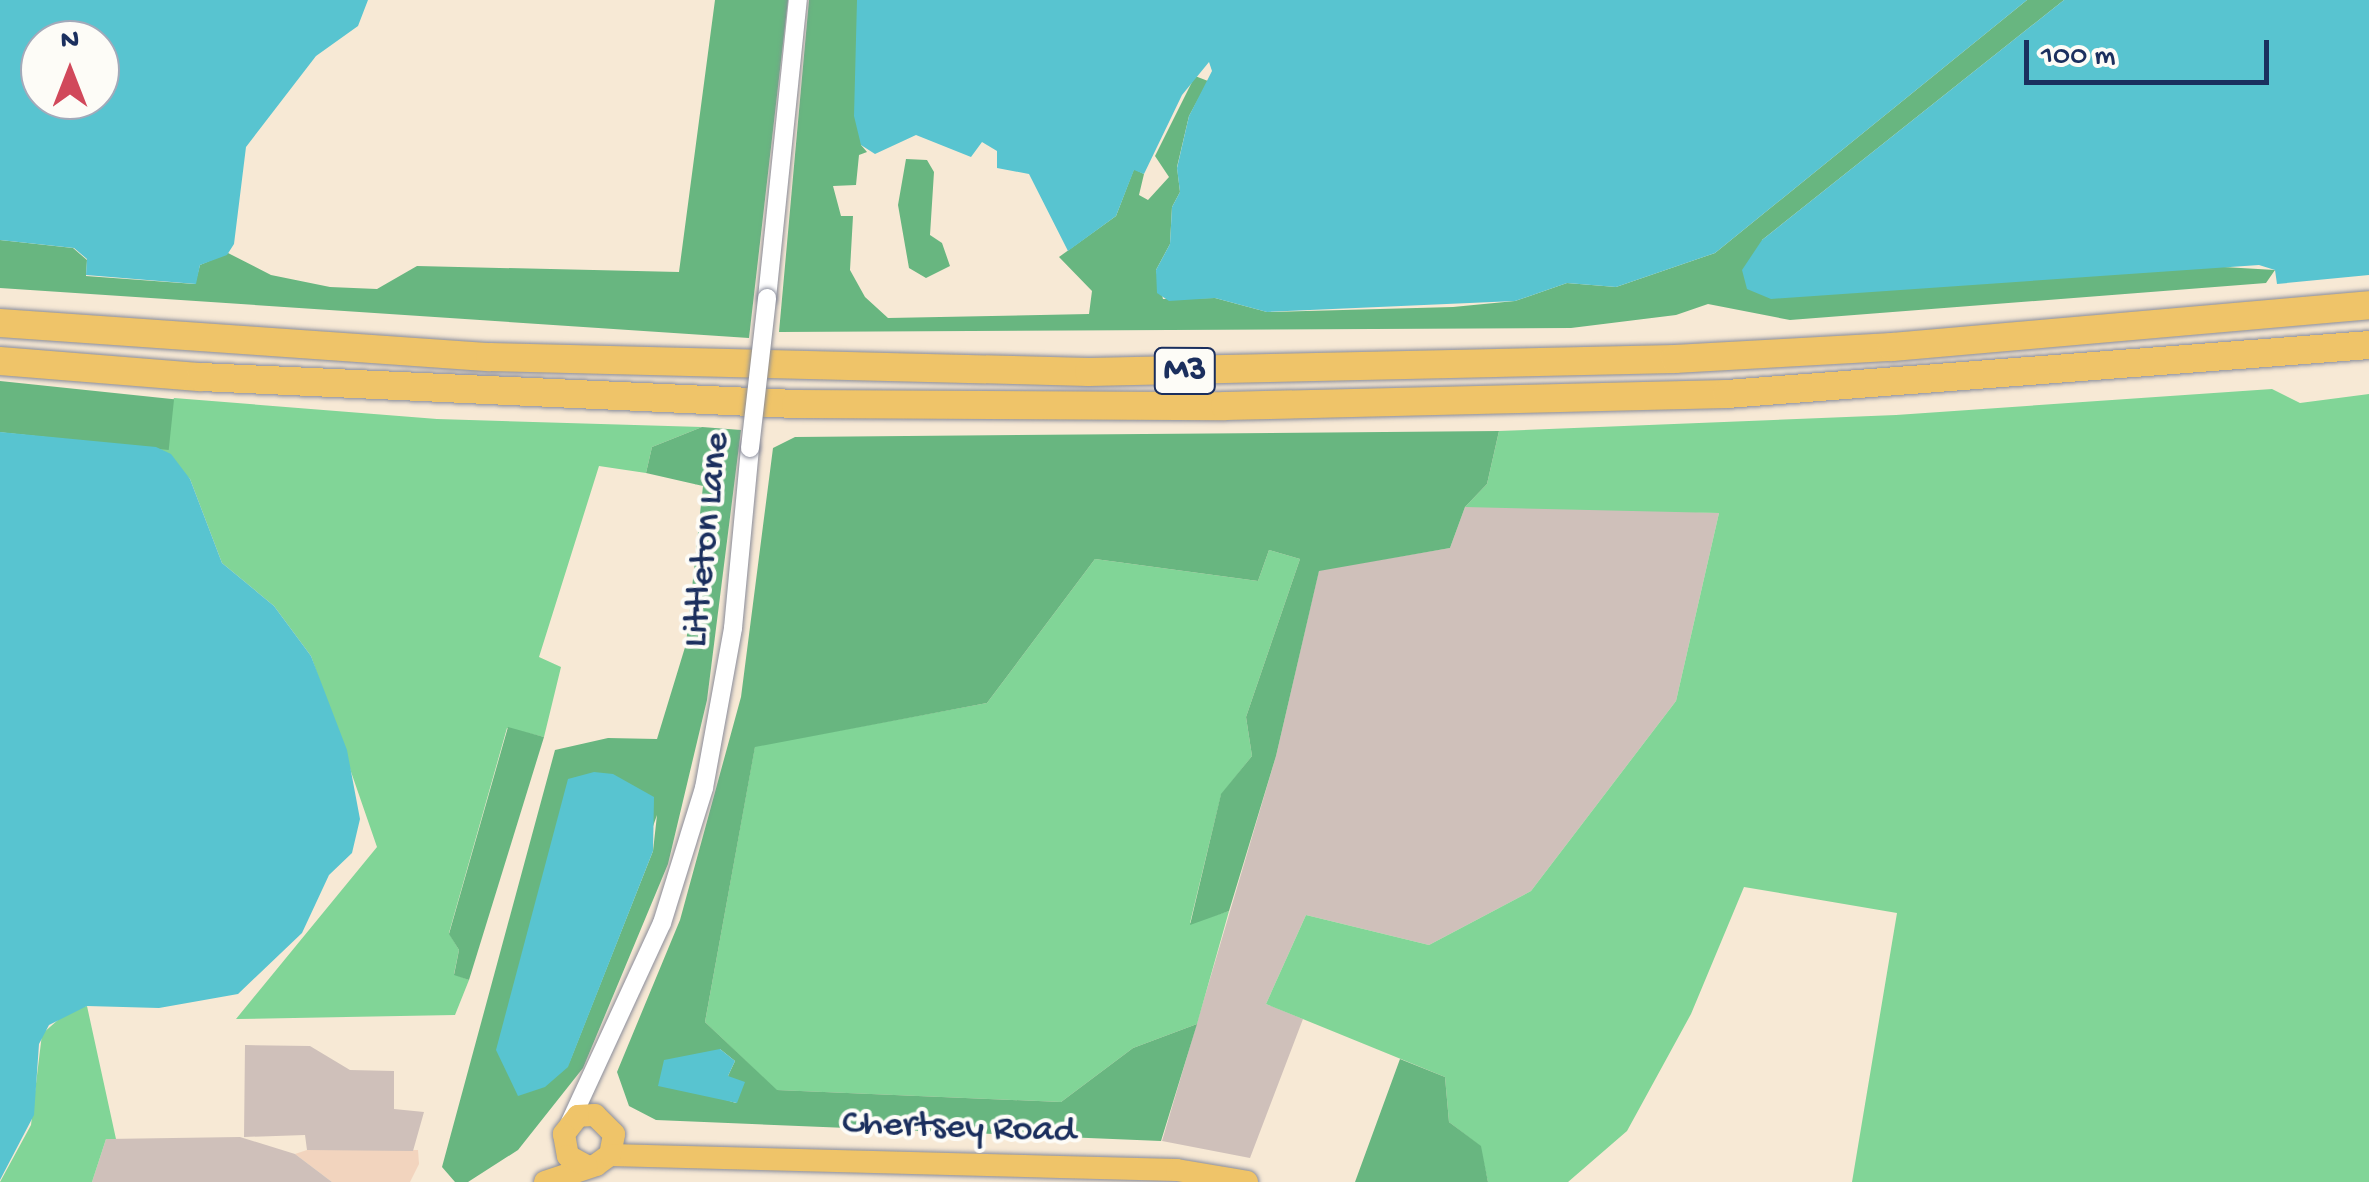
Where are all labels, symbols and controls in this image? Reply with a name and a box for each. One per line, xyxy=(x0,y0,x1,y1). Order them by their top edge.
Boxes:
north arrow xyxy=(20,20,120,120)
scale bar xyxy=(2029,20,2274,82)
text: N xyxy=(61,25,79,58)
text: 100 m xyxy=(2041,40,2116,75)
road number: M3 xyxy=(1152,341,1218,401)
street label: Littleton Lane xyxy=(674,430,742,650)
street label: Chertsey Road xyxy=(841,1102,1077,1156)

